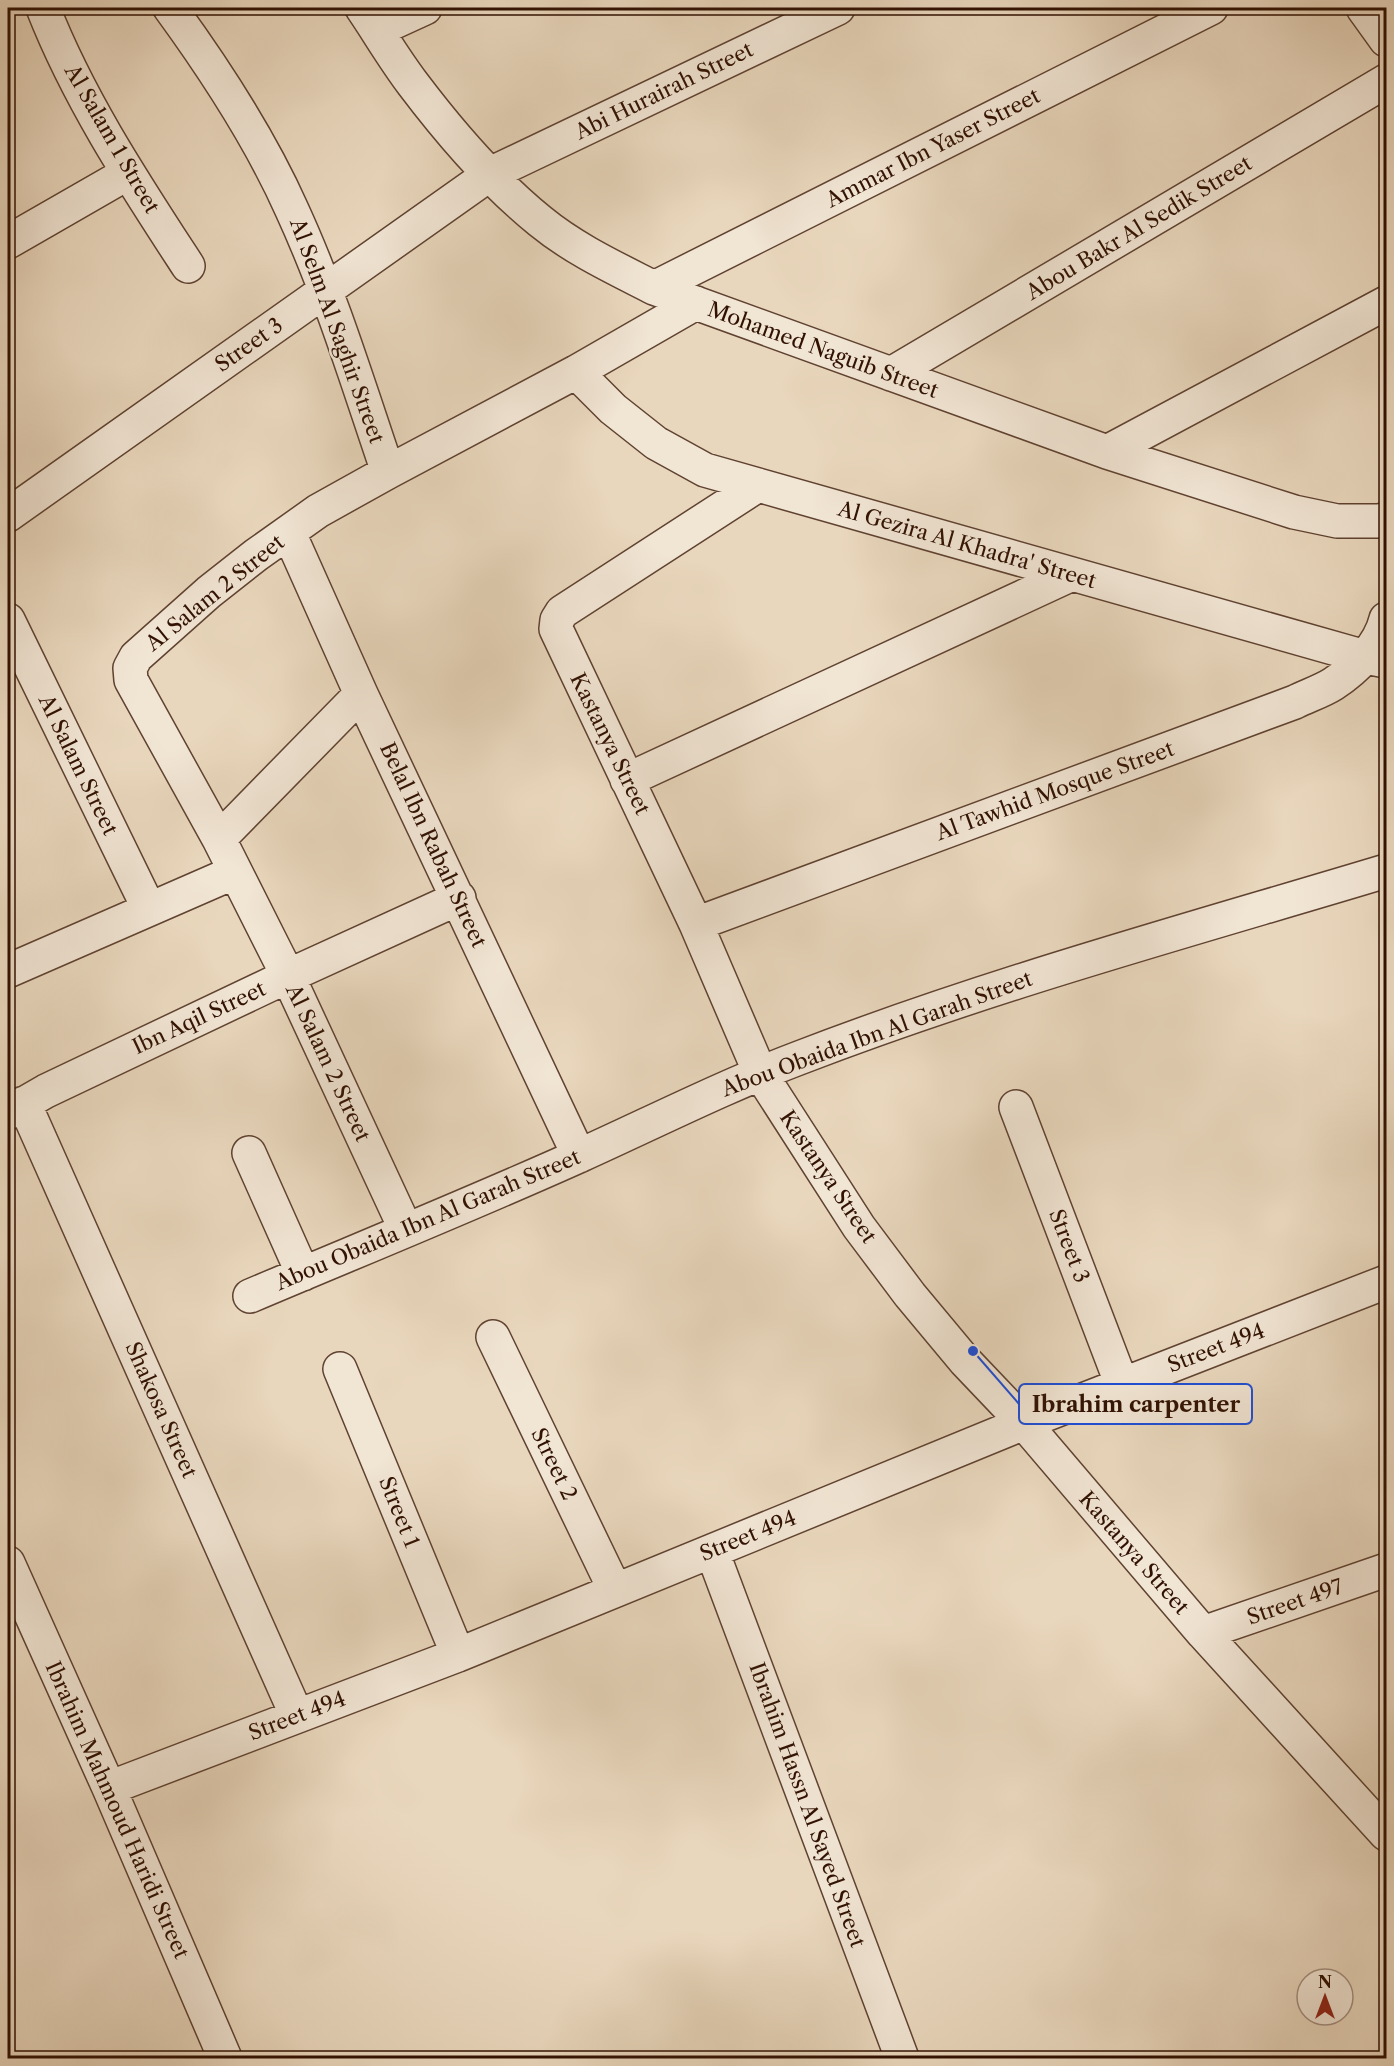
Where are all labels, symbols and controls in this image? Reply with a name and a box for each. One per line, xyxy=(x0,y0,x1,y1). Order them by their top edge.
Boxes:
street label: Abi Hurairah Street xyxy=(570,36,757,145)
street label: Al Salam 1 Street xyxy=(59,59,165,218)
street label: Ammar Ibn Yaser Street xyxy=(821,82,1044,213)
street label: Abou Bakr Al Sedik Street xyxy=(1021,150,1256,305)
street label: Al Selm Al Saghir Street xyxy=(285,214,390,447)
street label: Mohamed Naguib Street xyxy=(704,296,942,403)
street label: Street 3 xyxy=(210,312,287,377)
street label: Al Gezira Al Khadra' Street xyxy=(834,495,1100,594)
street label: Al Salam 2 Street xyxy=(140,529,289,657)
street label: Kastanya Street xyxy=(565,669,656,819)
street label: Al Salam Street xyxy=(33,690,123,840)
street label: Al Tawhid Mosque Street xyxy=(931,736,1178,846)
street label: Belal Ibn Rabah Street xyxy=(375,738,492,952)
street label: Abou Obaida Ibn Al Garah Street xyxy=(717,965,1036,1102)
street label: Ibn Aqil Street xyxy=(128,976,270,1059)
street label: Al Salam 2 Street xyxy=(281,979,376,1146)
street label: Kastanya Street xyxy=(775,1106,882,1248)
street label: Abou Obaida Ibn Al Garah Street xyxy=(271,1144,584,1296)
street label: Street 3 xyxy=(1044,1206,1095,1286)
street label: Street 494 xyxy=(1164,1318,1268,1377)
street label: Shakosa Street xyxy=(120,1338,203,1482)
callout: Ibrahim carpenter xyxy=(1019,1384,1252,1424)
text: Ibrahim carpenter xyxy=(1032,1391,1240,1418)
street label: Street 2 xyxy=(526,1424,583,1504)
street label: Street 1 xyxy=(374,1473,425,1551)
street label: Kastanya Street xyxy=(1074,1486,1195,1620)
street label: Street 494 xyxy=(696,1505,800,1566)
street label: Street 497 xyxy=(1244,1573,1347,1630)
street label: Ibrahim Mahmoud Haridi Street xyxy=(40,1657,195,1963)
street label: Ibrahim Hassn Al Sayed Street xyxy=(744,1659,871,1951)
street label: Street 494 xyxy=(245,1686,349,1745)
north arrow xyxy=(1295,1967,1355,2027)
text: N xyxy=(1318,1972,1332,1992)

